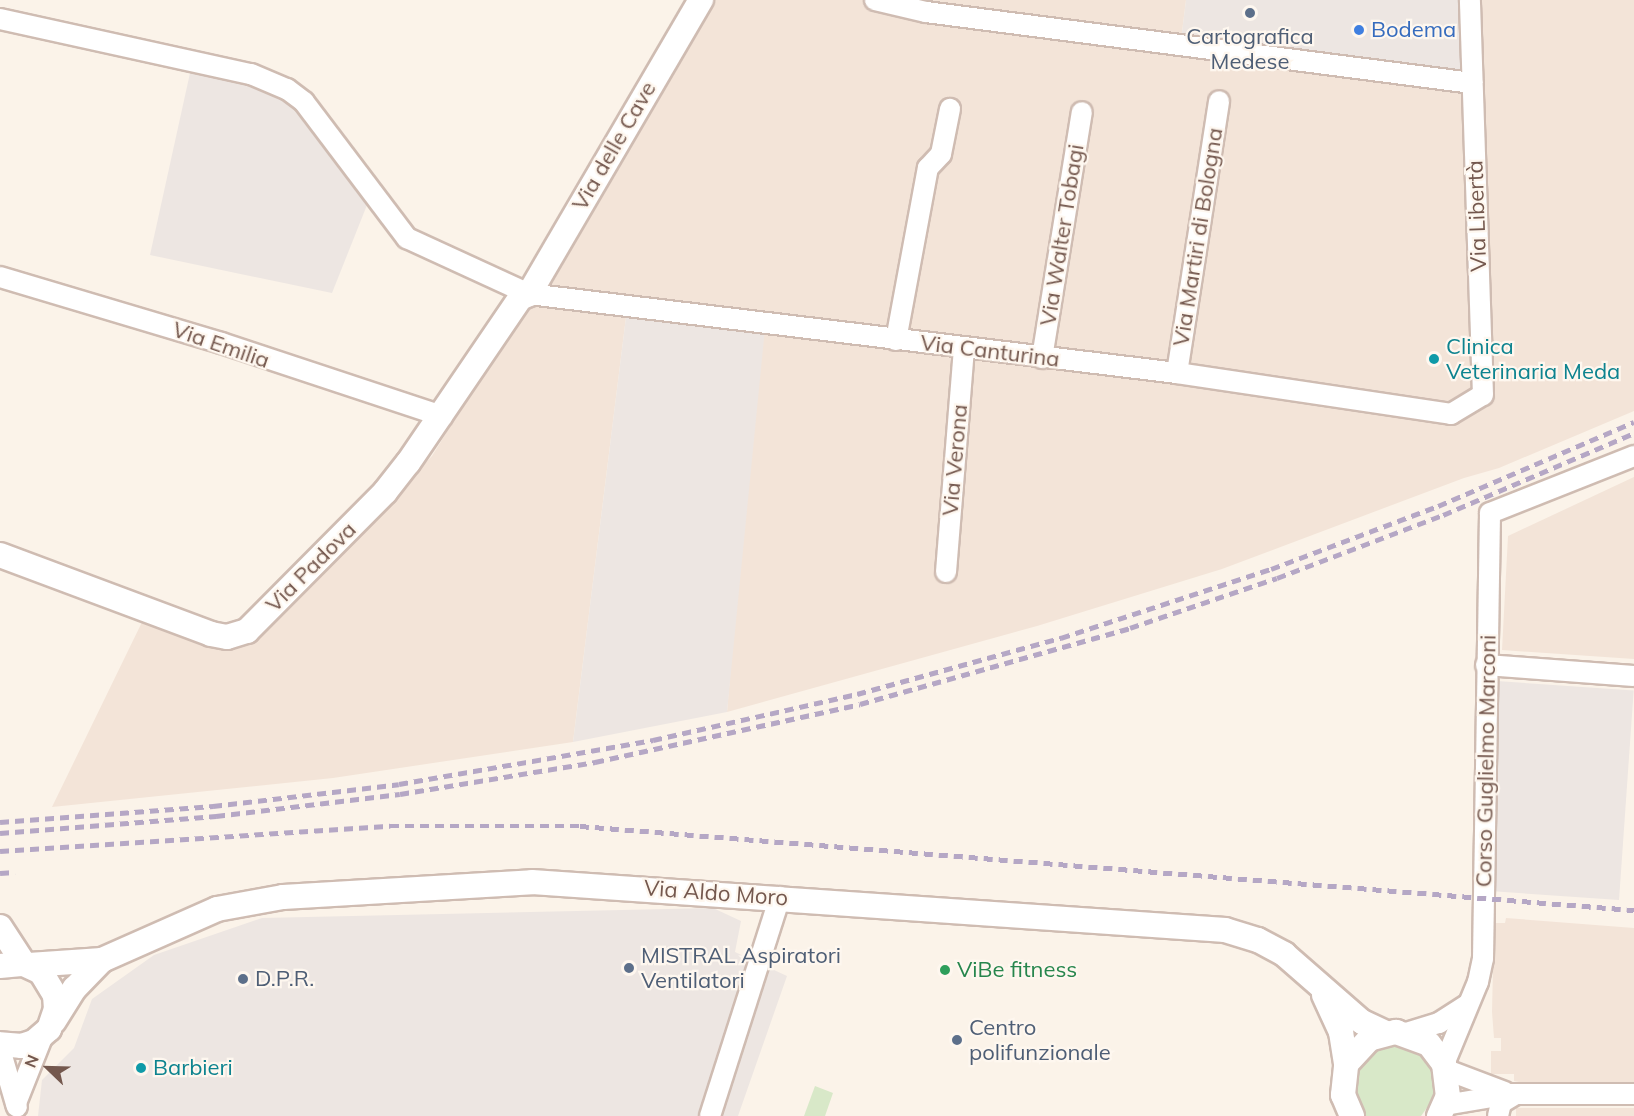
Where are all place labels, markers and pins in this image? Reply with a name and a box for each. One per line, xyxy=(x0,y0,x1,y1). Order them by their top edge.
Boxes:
marker: Cartografica Medese xyxy=(1243,6,1257,20)
place label: Bodema xyxy=(1371,17,1456,43)
place label: Cartografica Medese xyxy=(1186,23,1314,74)
marker: Bodema xyxy=(1352,23,1366,37)
place label: Clinica Veterinaria Meda xyxy=(1446,333,1620,384)
marker: Clinica Veterinaria Meda xyxy=(1427,352,1441,366)
place label: MISTRAL Aspiratori Ventilatori xyxy=(641,942,841,993)
place label: ViBe fitness xyxy=(957,957,1077,983)
marker: MISTRAL Aspiratori Ventilatori xyxy=(622,961,636,975)
marker: ViBe fitness xyxy=(938,963,952,977)
place label: D.P.R. xyxy=(255,966,314,992)
marker: D.P.R. xyxy=(236,972,250,986)
place label: Centro polifunzionale xyxy=(969,1014,1111,1066)
marker: Centro polifunzionale xyxy=(950,1033,964,1047)
place label: Barbieri xyxy=(153,1055,233,1081)
marker: Barbieri xyxy=(134,1061,148,1075)

